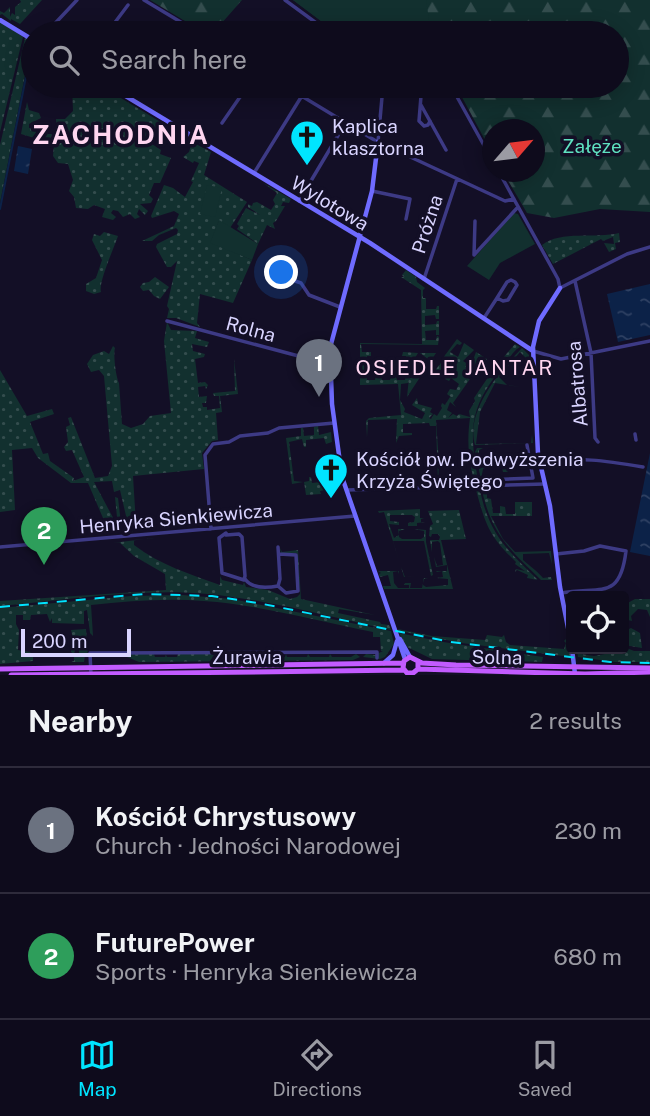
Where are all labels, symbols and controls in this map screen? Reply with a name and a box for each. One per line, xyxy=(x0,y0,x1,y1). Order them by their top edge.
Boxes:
search box xyxy=(21,21,629,98)
icon: search xyxy=(45,41,83,79)
text: Search here xyxy=(101,44,247,75)
place label: Kaplica klasztorna xyxy=(332,115,424,159)
church icon: Kaplica klasztorna xyxy=(288,118,326,167)
district label: ZACHODNIA xyxy=(32,119,210,150)
north arrow xyxy=(482,119,545,182)
park label: Załęże xyxy=(562,135,622,157)
street label: Wylotowa xyxy=(287,171,373,235)
street label: Próżna xyxy=(407,192,447,256)
your location xyxy=(264,255,298,289)
street label: Rolna xyxy=(224,312,278,346)
pin: 1 xyxy=(296,339,342,397)
street label: Albatrosa xyxy=(562,340,592,428)
district label: OSIEDLE JANTAR xyxy=(355,355,555,380)
place label: Kościół pw. Podwyższenia Krzyża Świętego xyxy=(356,448,583,492)
church icon: Kościół pw. Podwyższenia Krzyża Świętego xyxy=(312,451,350,500)
street label: Henryka Sienkiewicza xyxy=(78,499,274,537)
pin: 2 xyxy=(21,507,67,565)
map controls xyxy=(566,591,629,654)
button: locate xyxy=(566,591,629,654)
scale bar xyxy=(21,626,131,658)
text: 200 m xyxy=(32,630,88,652)
street label: Żurawia xyxy=(212,646,282,668)
street label: Solna xyxy=(472,646,522,668)
text: Nearby xyxy=(28,703,132,739)
text: 2 results xyxy=(529,707,622,734)
text: Kościół Chrystusowy xyxy=(95,801,356,832)
text: 1 xyxy=(46,817,56,844)
text: 230 m xyxy=(554,817,622,844)
text: Church · Jedności Narodowej xyxy=(95,832,401,859)
text: FuturePower xyxy=(95,927,255,958)
text: 2 xyxy=(44,943,58,970)
text: 680 m xyxy=(554,943,622,970)
text: Sports · Henryka Sienkiewicza xyxy=(95,958,417,985)
tab: Map xyxy=(78,1036,117,1100)
tab: Directions xyxy=(273,1036,362,1100)
tab: Saved xyxy=(518,1036,572,1100)

